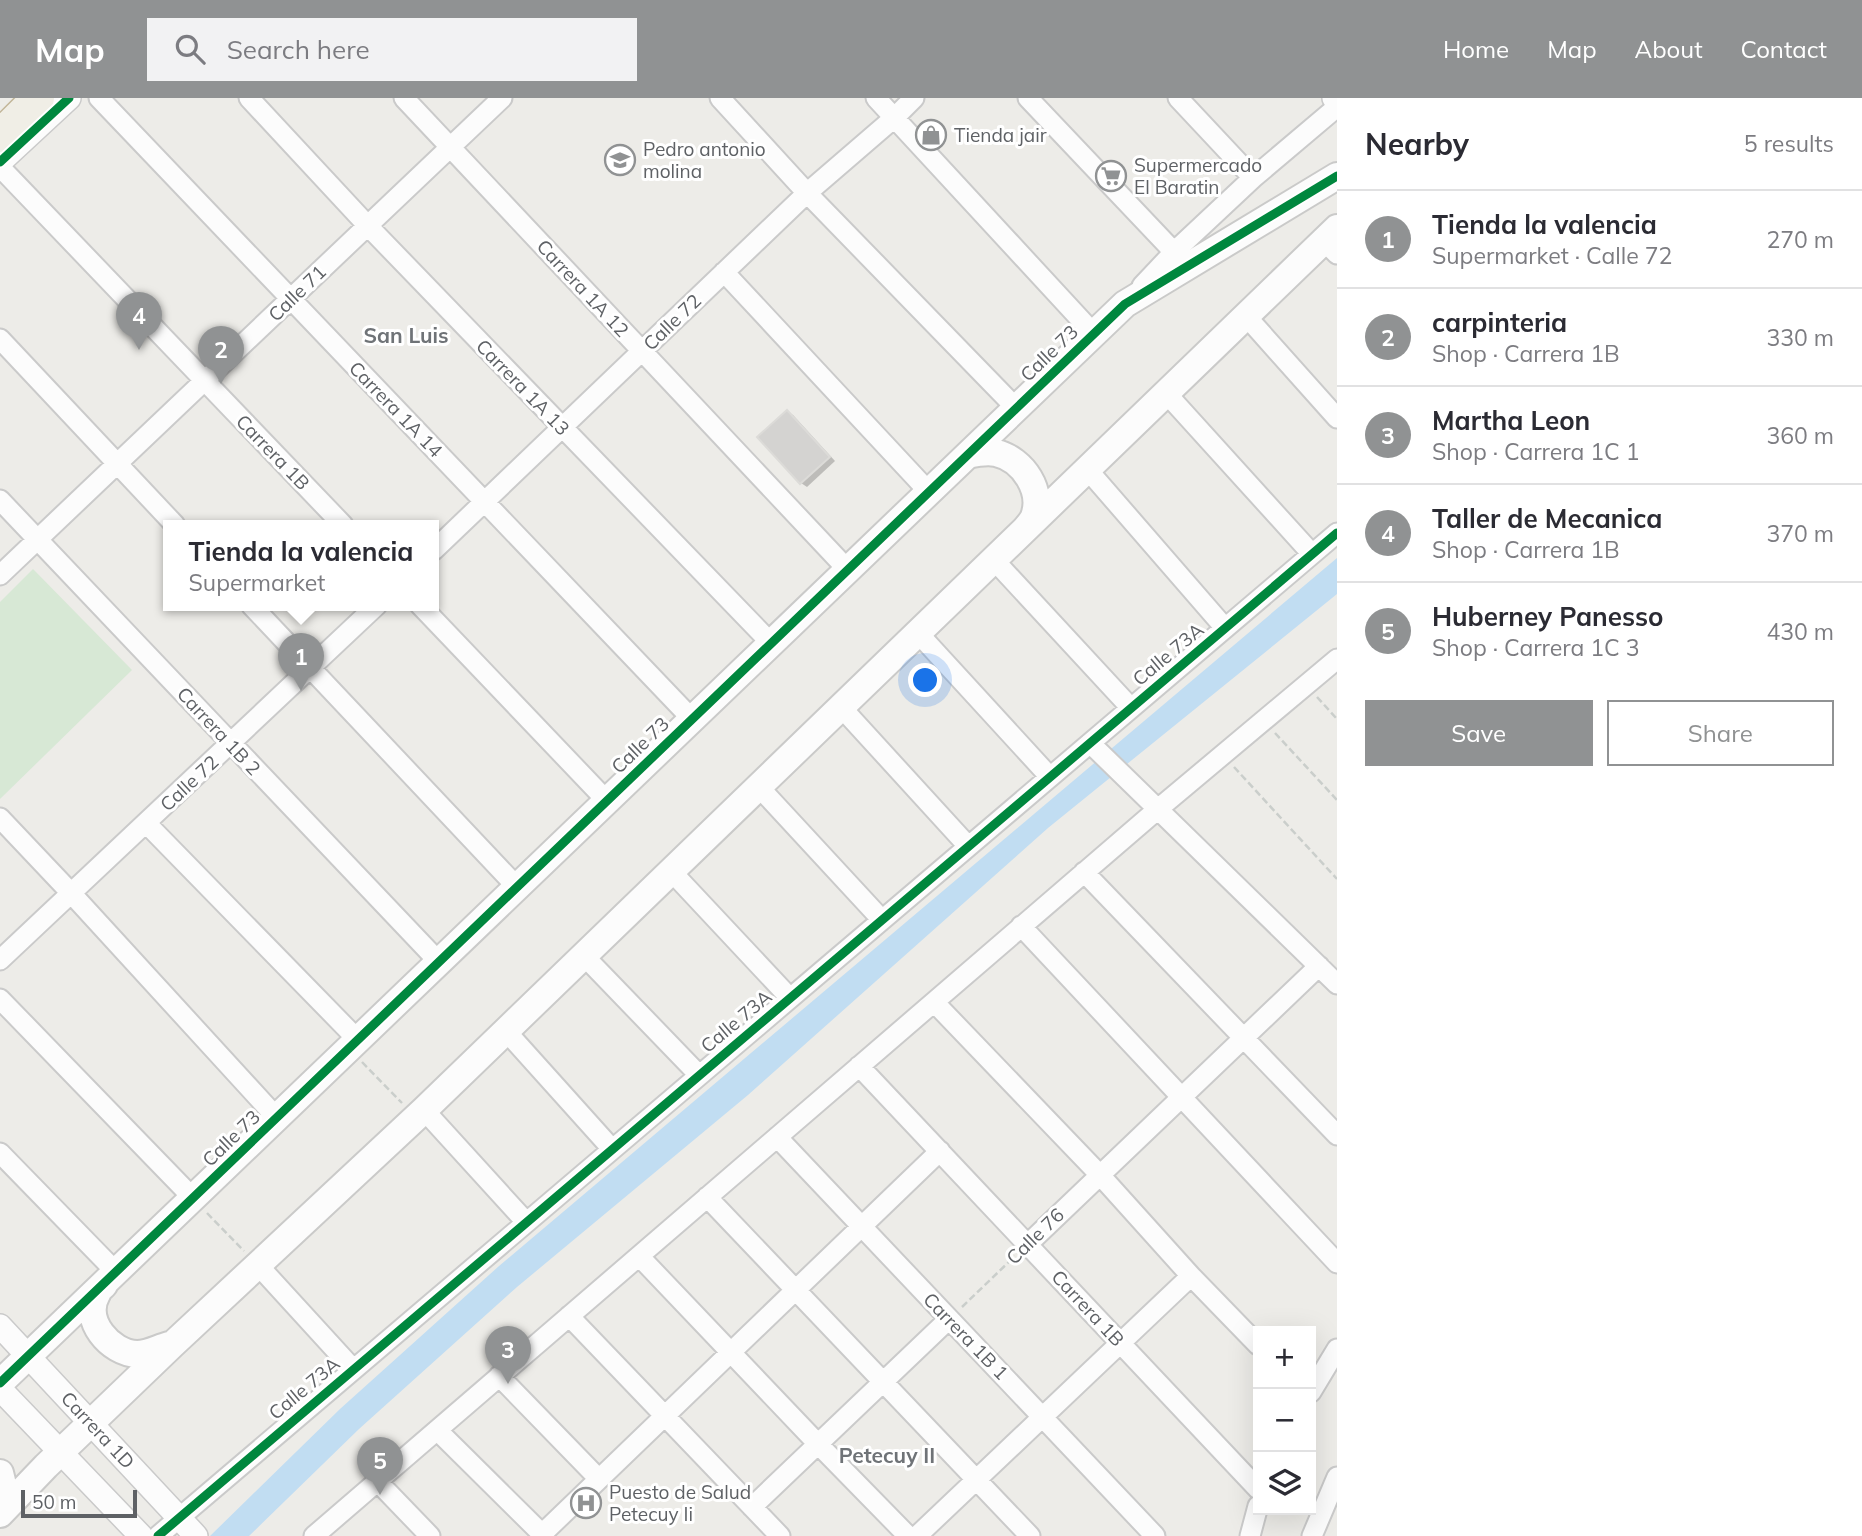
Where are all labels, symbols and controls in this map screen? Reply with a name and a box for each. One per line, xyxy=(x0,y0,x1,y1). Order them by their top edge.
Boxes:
search box xyxy=(147,18,637,81)
text: Map xyxy=(35,29,105,70)
icon: search xyxy=(171,30,209,68)
text: Search here xyxy=(227,33,370,66)
text: Home xyxy=(1443,34,1509,64)
text: Map xyxy=(1547,34,1597,64)
text: About xyxy=(1635,34,1703,64)
text: Contact xyxy=(1741,34,1827,64)
shop icon: Tienda jair xyxy=(914,118,948,152)
place label: Tienda jair xyxy=(954,123,1047,147)
text: Nearby xyxy=(1365,125,1469,163)
text: 5 results xyxy=(1744,129,1834,158)
place label: Pedro antonio molina xyxy=(643,137,766,183)
school or university icon: Pedro antonio molina xyxy=(603,143,637,177)
place label: Supermercado El Baratin xyxy=(1134,153,1262,199)
supermarket icon: Supermercado El Baratin xyxy=(1094,159,1128,193)
text: Tienda la valencia xyxy=(1432,208,1657,241)
text: 1 xyxy=(1381,225,1395,254)
text: 270 m xyxy=(1766,225,1834,254)
street label: Carrera 1A 12 xyxy=(532,234,634,342)
text: Supermarket · Calle 72 xyxy=(1432,241,1672,270)
street label: Calle 71 xyxy=(263,260,331,326)
street label: Calle 72 xyxy=(638,289,706,355)
pin: 4 xyxy=(116,292,162,350)
text: carpinteria xyxy=(1432,306,1567,339)
street label: Calle 73 xyxy=(1015,320,1083,386)
district label: San Luis xyxy=(363,322,449,348)
text: 2 xyxy=(1381,323,1395,352)
text: 330 m xyxy=(1766,323,1834,352)
pin: 2 xyxy=(198,326,244,384)
street label: Carrera 1A 13 xyxy=(471,334,575,440)
text: Shop · Carrera 1B xyxy=(1432,339,1620,368)
street label: Carrera 1A 14 xyxy=(344,356,448,462)
text: Martha Leon xyxy=(1432,404,1590,437)
street label: Carrera 1B xyxy=(231,409,315,495)
text: 3 xyxy=(1381,421,1395,450)
text: 360 m xyxy=(1766,421,1834,450)
text: Shop · Carrera 1C 1 xyxy=(1432,437,1640,466)
text: Taller de Mecanica xyxy=(1432,502,1662,535)
text: 4 xyxy=(1381,519,1395,548)
text: 370 m xyxy=(1766,519,1834,548)
popup xyxy=(163,520,439,611)
text: Tienda la valencia xyxy=(189,535,413,568)
text: Shop · Carrera 1B xyxy=(1432,535,1620,564)
text: Supermarket xyxy=(189,568,325,597)
text: Huberney Panesso xyxy=(1432,600,1663,633)
street label: Calle 73A xyxy=(1128,617,1208,691)
text: 5 xyxy=(1381,617,1395,646)
text: 430 m xyxy=(1766,617,1834,646)
pin: 1 xyxy=(278,633,324,691)
text: Shop · Carrera 1C 3 xyxy=(1432,633,1640,662)
your location xyxy=(908,663,942,697)
street label: Carrera 1B 2 xyxy=(172,682,266,780)
button: Save xyxy=(1365,700,1593,766)
button: Share xyxy=(1607,700,1834,766)
street label: Calle 73 xyxy=(606,712,674,778)
street label: Calle 72 xyxy=(155,750,223,816)
street label: Calle 73A xyxy=(696,984,776,1058)
street label: Calle 73 xyxy=(197,1105,265,1171)
street label: Calle 76 xyxy=(1001,1203,1069,1269)
street label: Carrera 1B xyxy=(1047,1265,1129,1351)
street label: Carrera 1B 1 xyxy=(918,1287,1014,1385)
pin: 3 xyxy=(485,1326,531,1384)
map controls xyxy=(1253,1326,1316,1515)
button: + xyxy=(1253,1326,1316,1389)
street label: Calle 73A xyxy=(264,1351,344,1425)
street label: Carrera 1D xyxy=(56,1386,140,1474)
button: − xyxy=(1253,1389,1316,1452)
pin: 5 xyxy=(357,1437,403,1495)
district label: Petecuy II xyxy=(839,1442,935,1468)
button: layers xyxy=(1253,1452,1316,1515)
place label: Puesto de Salud Petecuy Ii xyxy=(609,1480,751,1526)
hospital icon: Puesto de Salud Petecuy Ii xyxy=(569,1486,603,1520)
scale bar xyxy=(21,1487,136,1519)
text: 50 m xyxy=(32,1490,76,1514)

